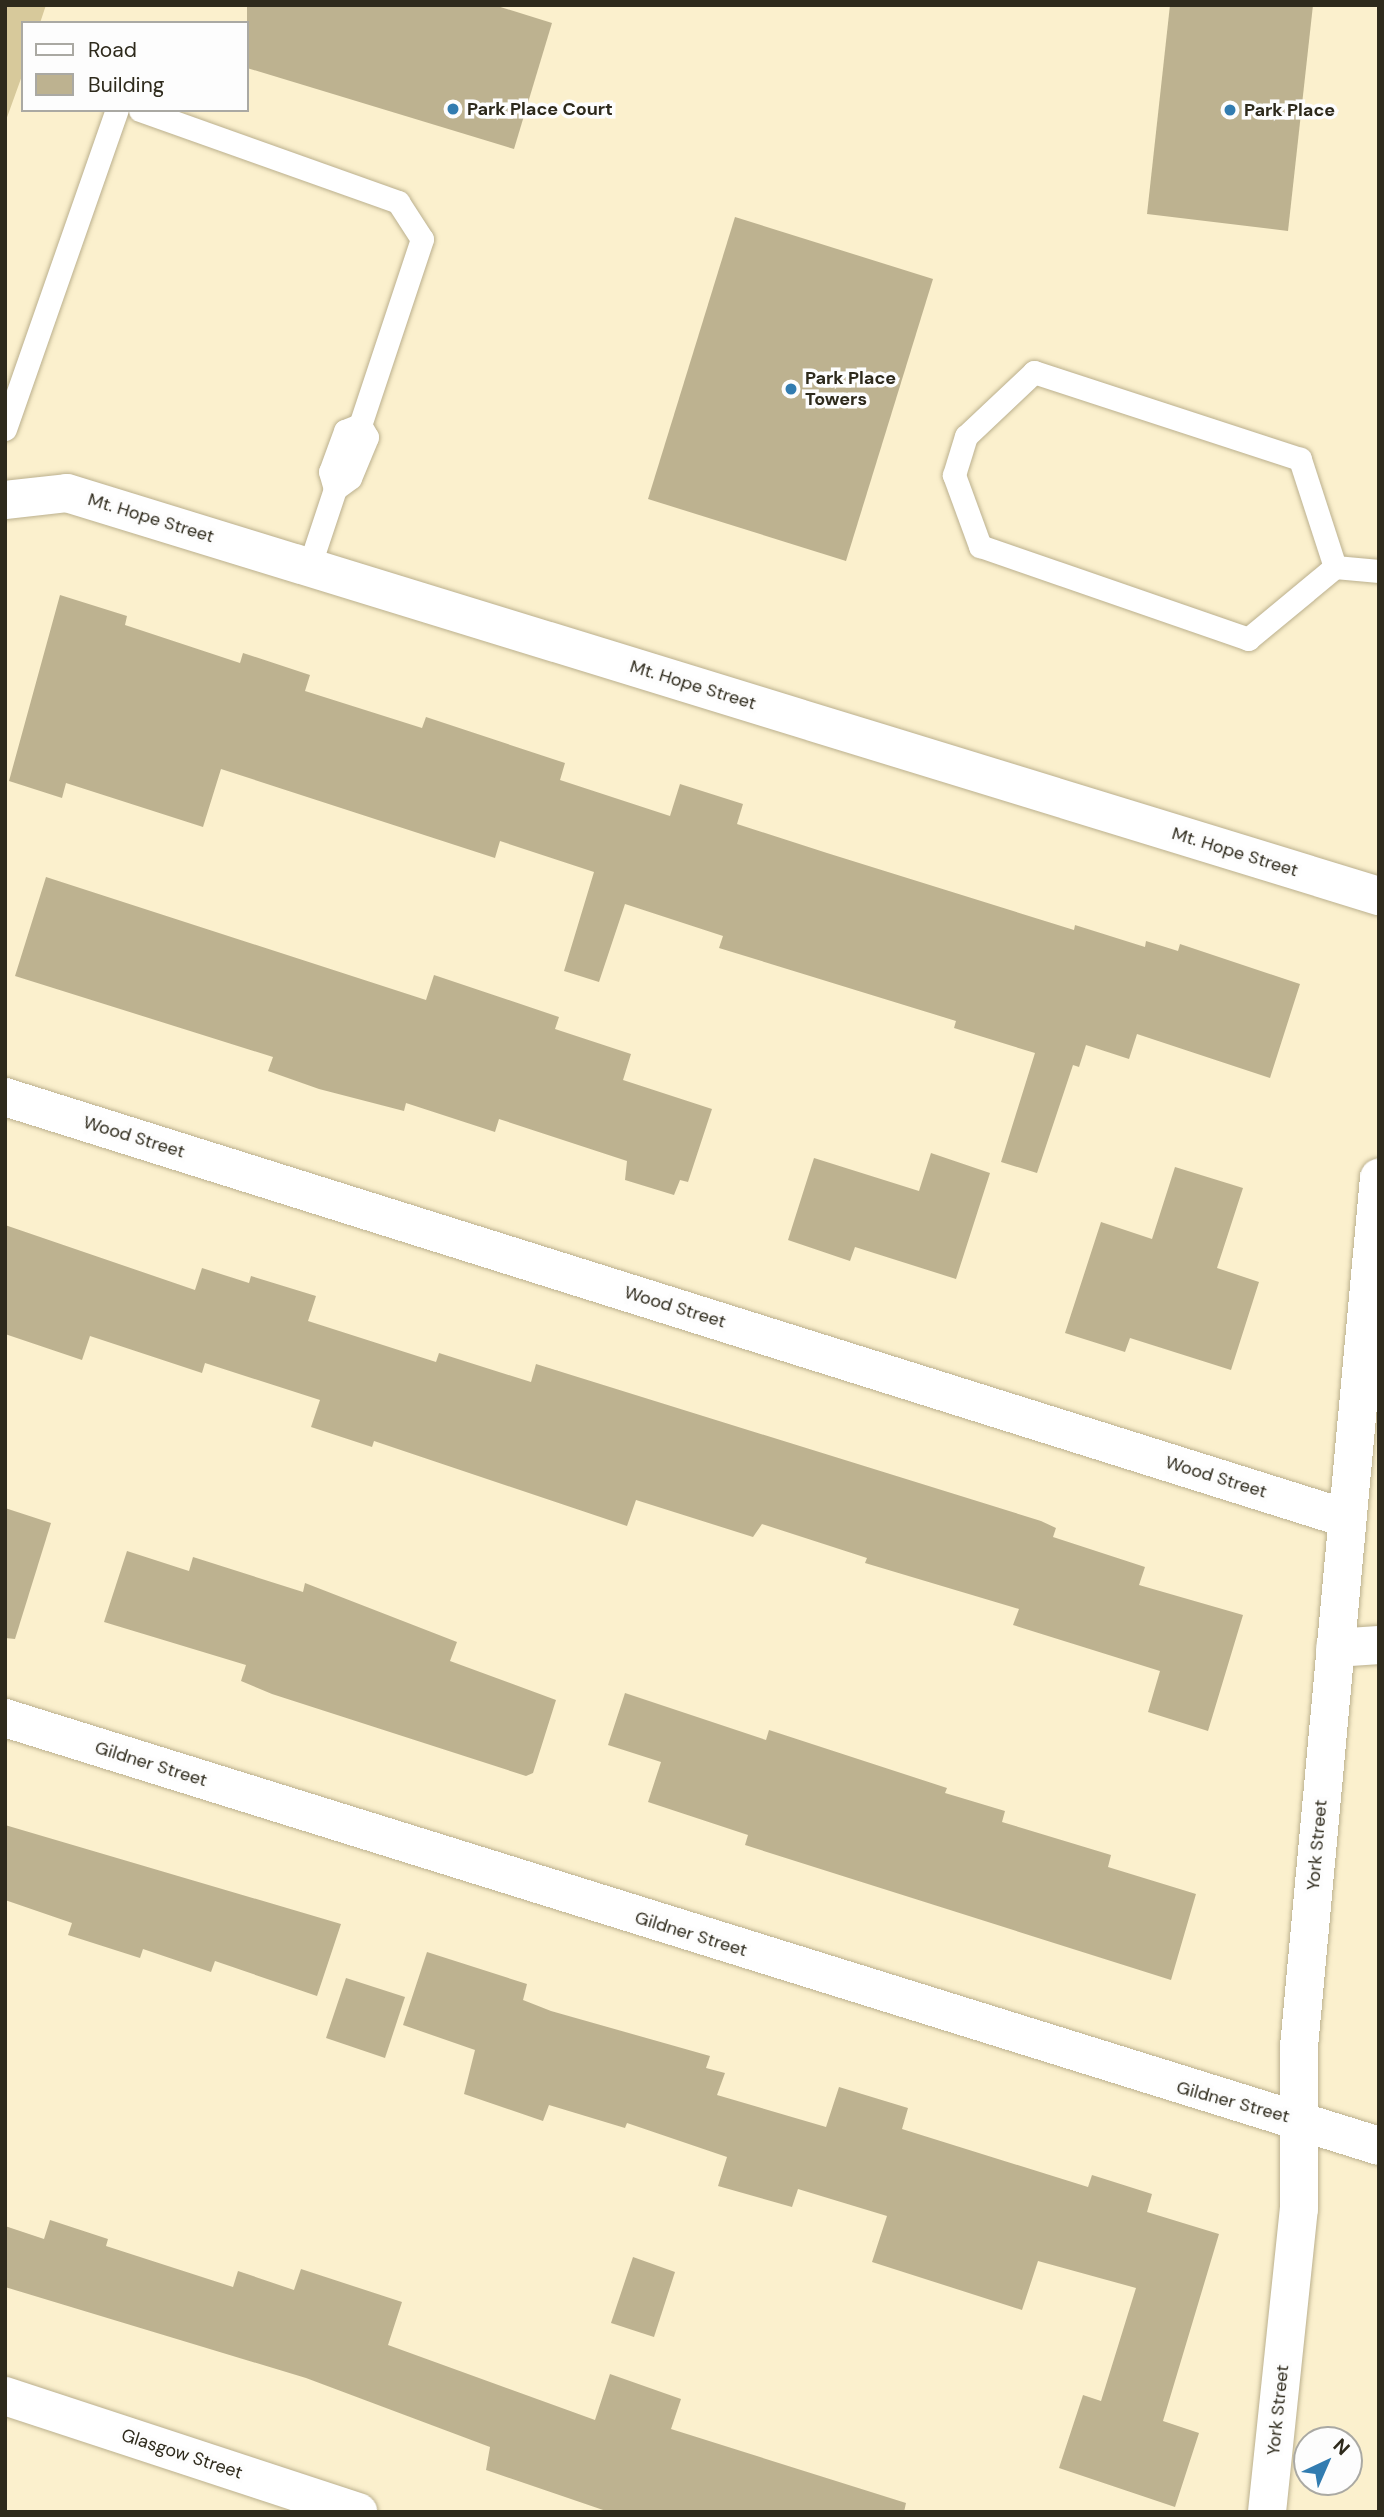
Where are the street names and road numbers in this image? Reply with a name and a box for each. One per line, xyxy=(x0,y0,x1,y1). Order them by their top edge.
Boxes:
street label: Mt. Hope Street xyxy=(85,489,217,547)
street label: Mt. Hope Street xyxy=(627,656,759,714)
street label: Mt. Hope Street xyxy=(1169,823,1301,881)
street label: Wood Street xyxy=(81,1111,187,1163)
street label: Wood Street xyxy=(622,1281,728,1333)
street label: Wood Street xyxy=(1163,1451,1269,1503)
street label: Gildner Street xyxy=(92,1737,210,1791)
street label: York Street xyxy=(1302,1799,1332,1891)
street label: Gildner Street xyxy=(632,1907,750,1961)
street label: Gildner Street xyxy=(1174,2077,1292,2127)
street label: York Street xyxy=(1262,2364,1294,2456)
street label: Glasgow Street xyxy=(119,2424,245,2484)

